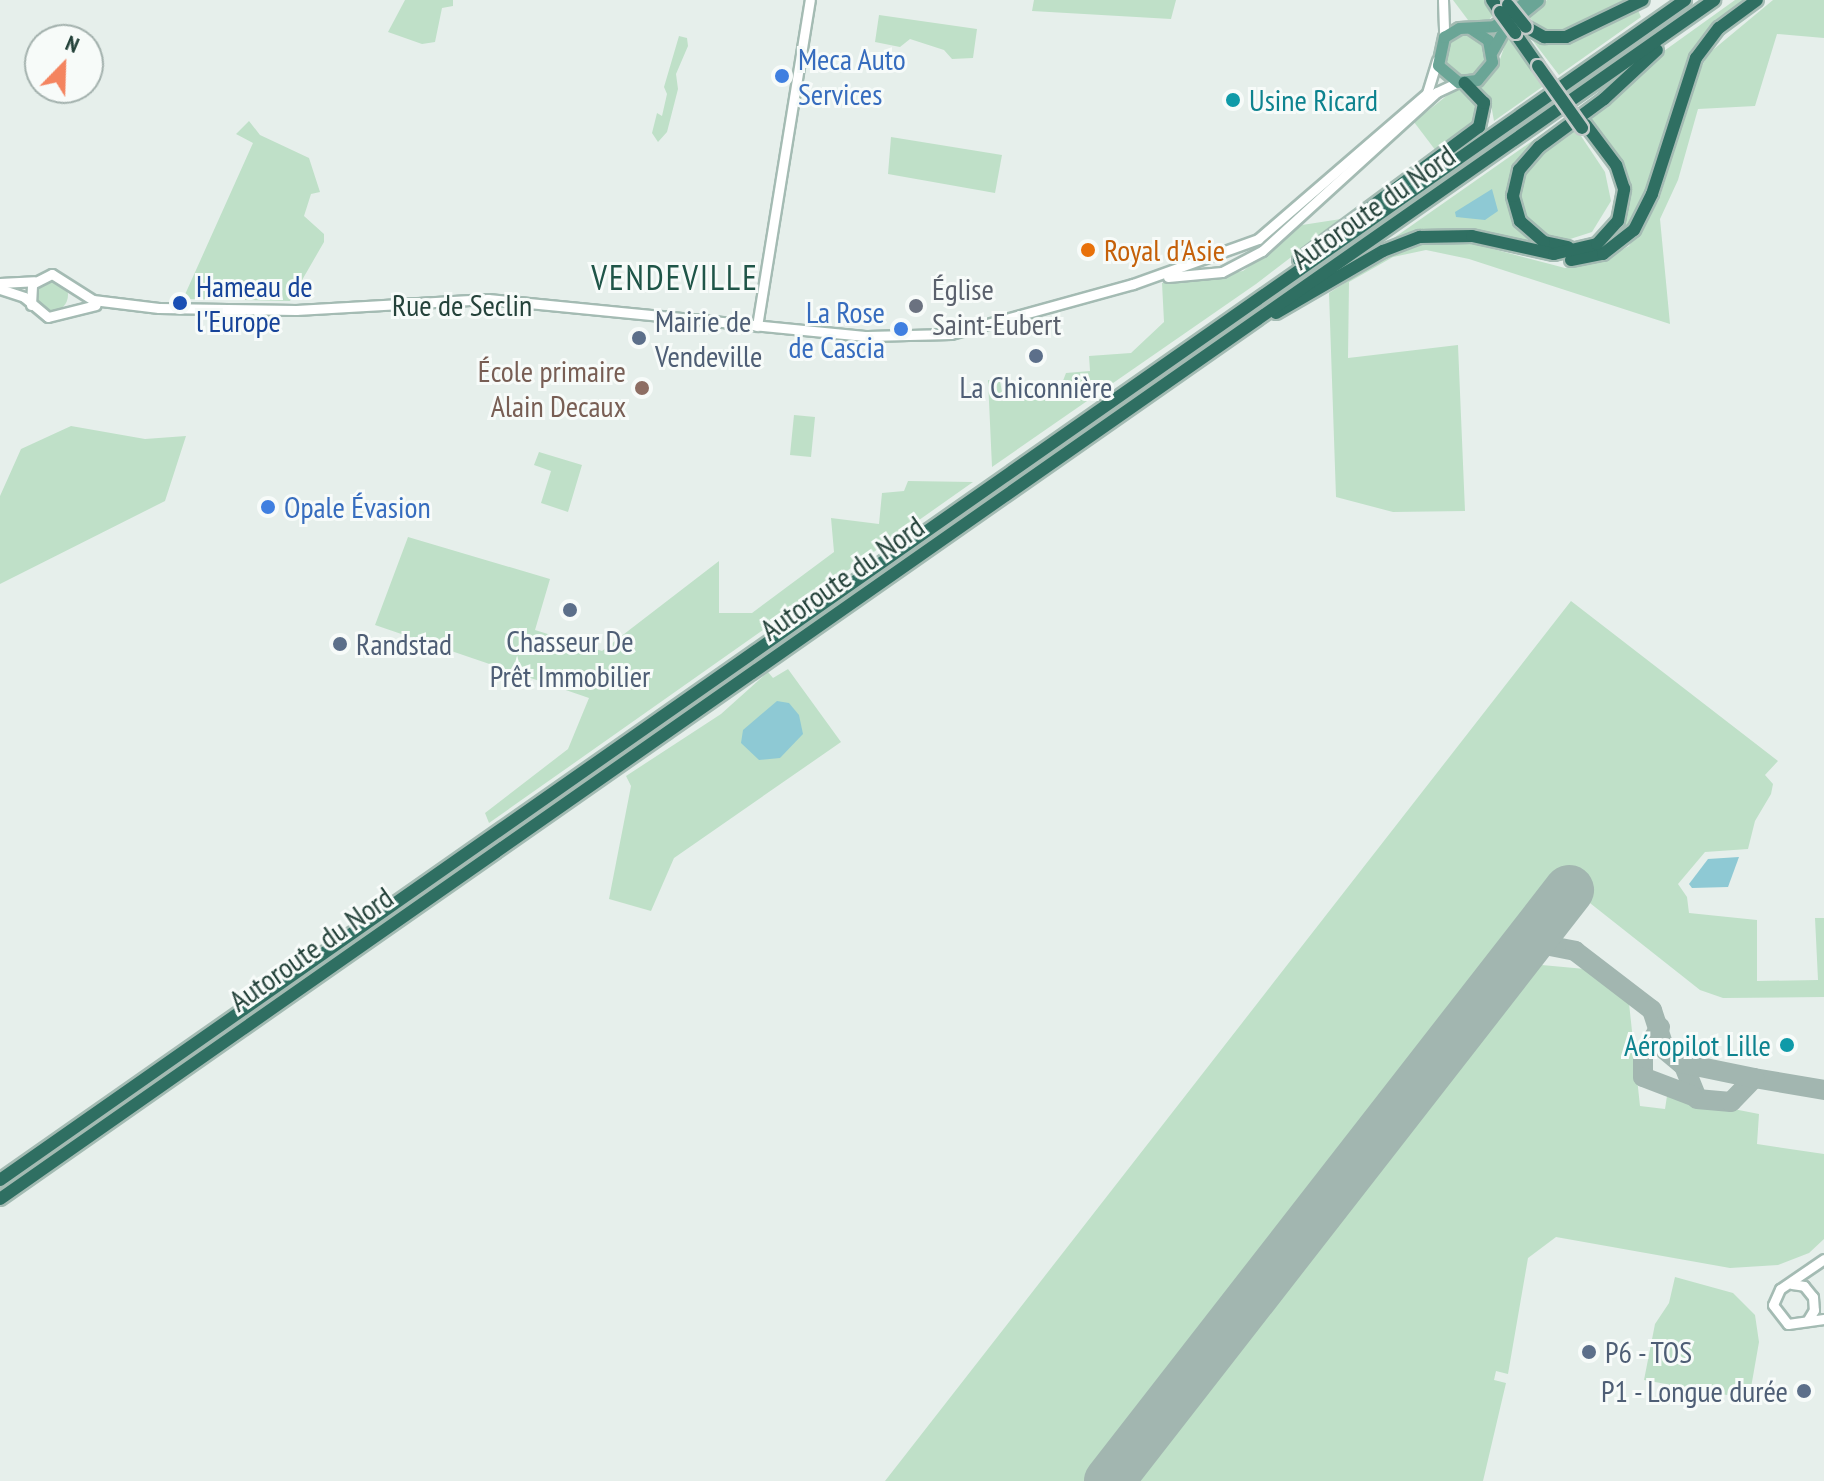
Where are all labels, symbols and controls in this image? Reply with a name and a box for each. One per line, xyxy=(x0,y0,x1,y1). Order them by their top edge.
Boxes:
north arrow xyxy=(24,24,104,104)
text: N xyxy=(62,29,84,59)
place label: Meca Auto Services xyxy=(798,41,906,112)
marker: Meca Auto Services xyxy=(773,67,791,85)
place label: Usine Ricard xyxy=(1249,82,1378,118)
marker: Usine Ricard xyxy=(1224,91,1242,109)
street label: Autoroute du Nord xyxy=(1284,137,1462,277)
place label: Royal d'Asie xyxy=(1104,232,1225,268)
marker: Royal d'Asie xyxy=(1079,241,1097,259)
district label: VENDEVILLE xyxy=(591,258,759,298)
place label: Hameau de l'Europe xyxy=(196,268,313,338)
place label: Église Saint-Eubert xyxy=(932,271,1061,342)
street label: Rue de Seclin xyxy=(392,287,532,323)
marker: Hameau de l'Europe xyxy=(171,294,189,312)
place label: La Rose de Cascia xyxy=(789,294,885,364)
marker: Église Saint-Eubert xyxy=(907,297,925,315)
place label: Mairie de Vendeville xyxy=(655,303,762,374)
marker: La Rose de Cascia xyxy=(892,320,910,338)
marker: Mairie de Vendeville xyxy=(630,329,648,347)
marker: La Chiconnière xyxy=(1027,347,1045,365)
place label: École primaire Alain Decaux xyxy=(478,353,626,424)
place label: La Chiconnière xyxy=(960,369,1112,405)
marker: École primaire Alain Decaux xyxy=(633,379,651,397)
place label: Opale Évasion xyxy=(284,489,431,525)
marker: Opale Évasion xyxy=(259,498,277,516)
street label: Autoroute du Nord xyxy=(753,508,931,648)
marker: Chasseur De Prêt Immobilier xyxy=(561,601,579,619)
place label: Chasseur De Prêt Immobilier xyxy=(490,623,650,694)
place label: Randstad xyxy=(356,626,452,662)
marker: Randstad xyxy=(331,635,349,653)
street label: Autoroute du Nord xyxy=(222,879,400,1019)
place label: Aéropilot Lille xyxy=(1624,1027,1771,1063)
marker: Aéropilot Lille xyxy=(1778,1036,1796,1054)
place label: P6 - TOS xyxy=(1605,1334,1695,1370)
marker: P6 - TOS xyxy=(1580,1343,1598,1361)
place label: P1 - Longue durée xyxy=(1599,1373,1788,1409)
marker: P1 - Longue durée xyxy=(1795,1382,1813,1400)

